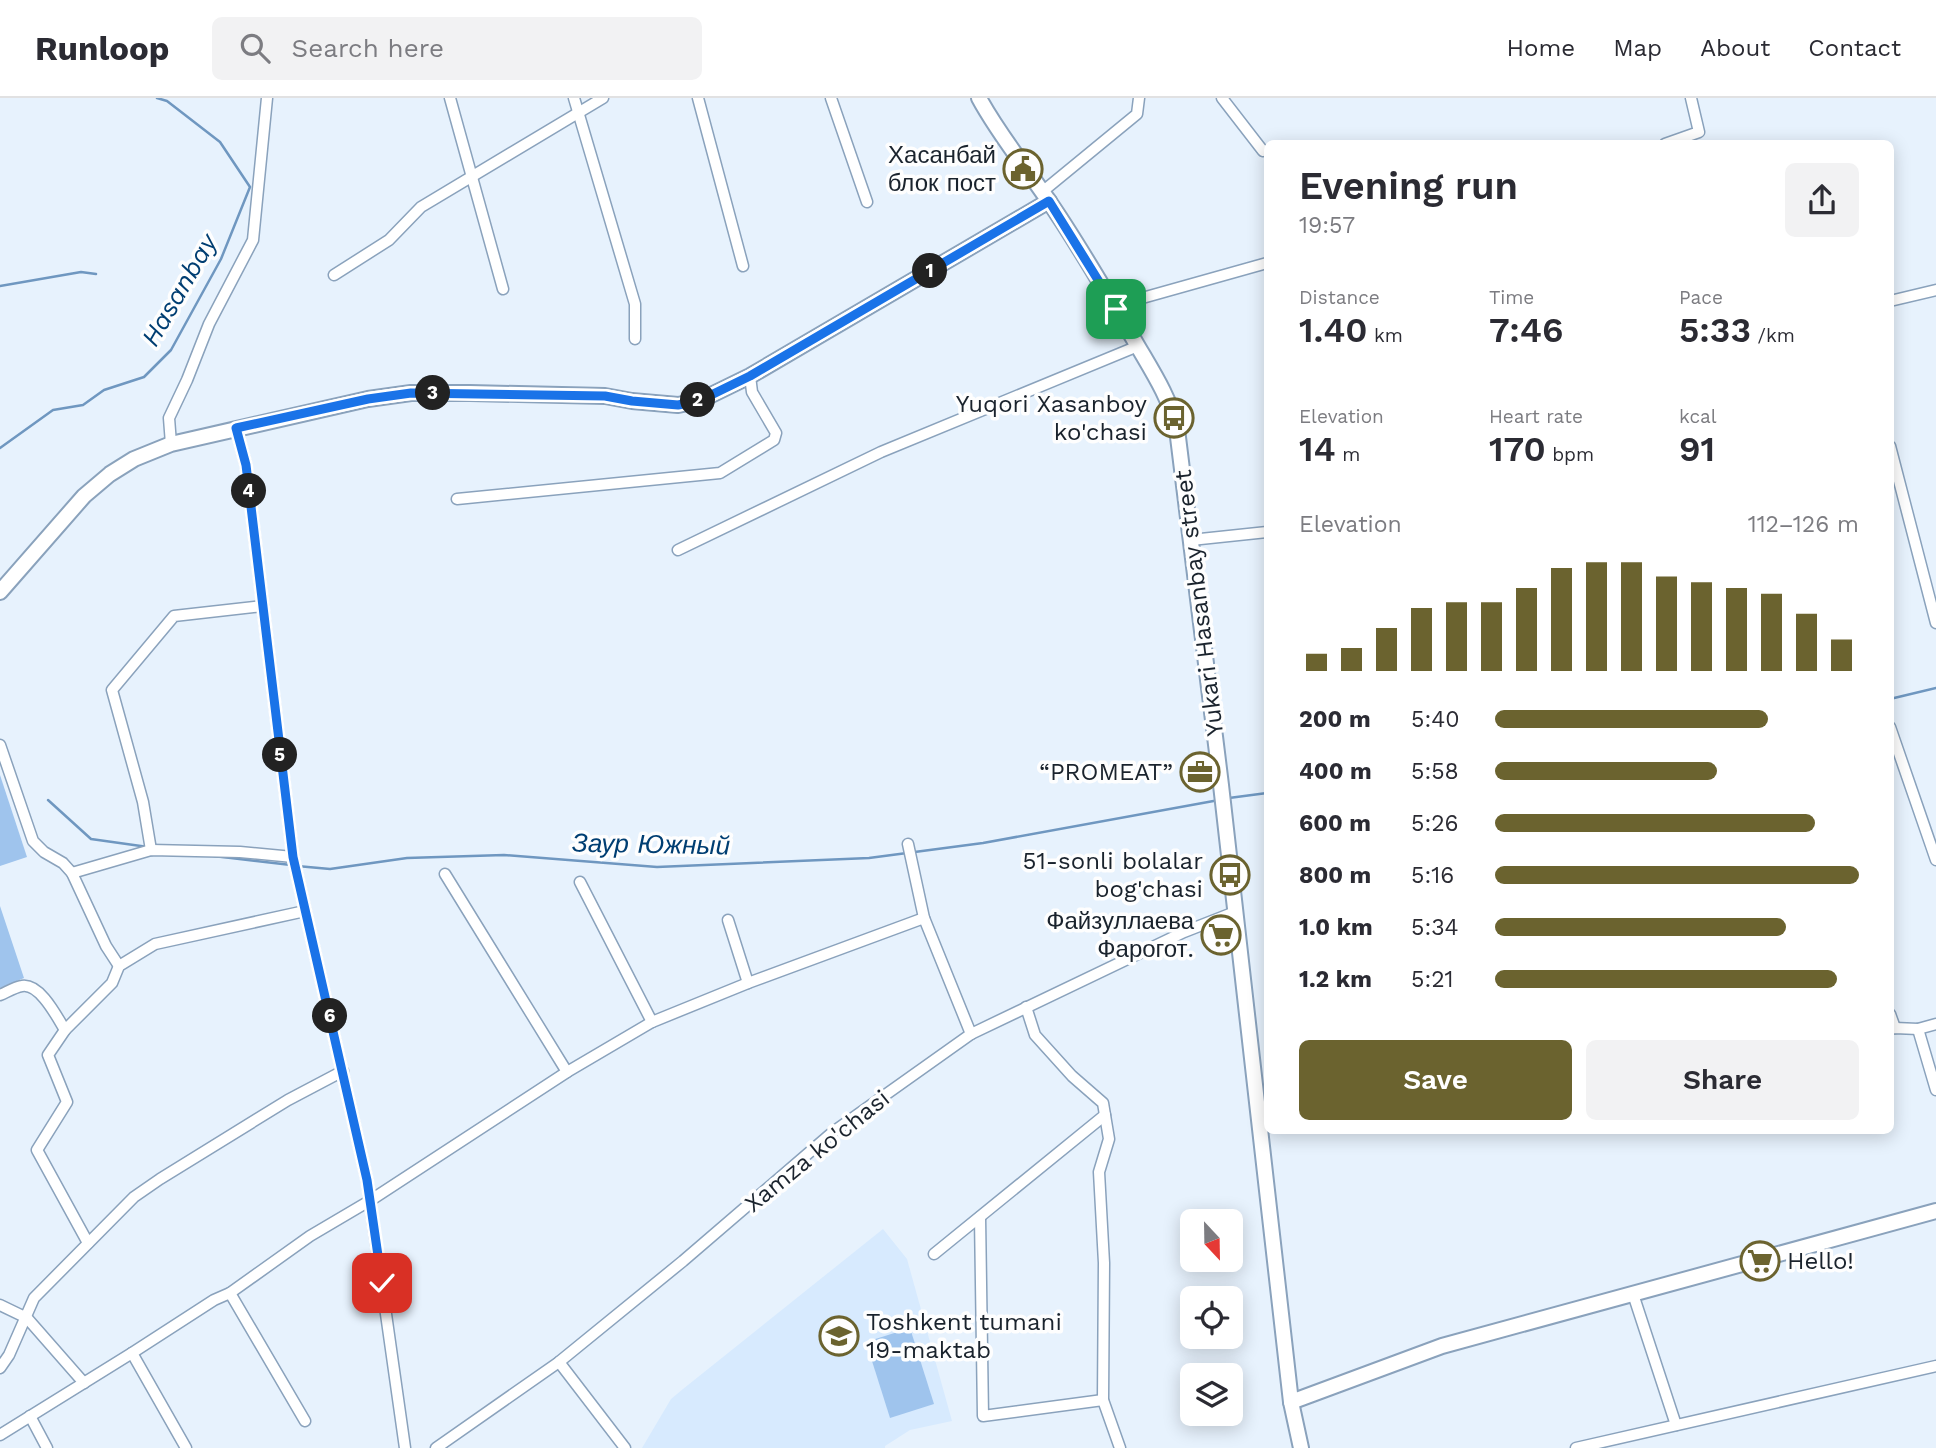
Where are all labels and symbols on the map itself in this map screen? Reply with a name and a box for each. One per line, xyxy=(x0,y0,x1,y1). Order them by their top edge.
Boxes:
place label: Хасанбай блок пост xyxy=(888,141,996,197)
public building icon: Хасанбай блок пост xyxy=(1002,148,1044,190)
water label: Hasanbay xyxy=(135,227,224,351)
pin: 1 xyxy=(912,254,948,288)
pin xyxy=(1086,279,1146,339)
pin: 3 xyxy=(416,376,450,410)
pin: 2 xyxy=(680,382,716,418)
place label: Yuqori Xasanboy ko'chasi xyxy=(956,390,1148,446)
bus stop icon: Yuqori Xasanboy ko'chasi xyxy=(1153,397,1195,439)
street label: Yukari Hasanbay street xyxy=(1169,468,1229,738)
pin: 4 xyxy=(232,474,266,508)
pin: 5 xyxy=(262,738,298,772)
office icon: “PROMEAT” xyxy=(1179,751,1221,793)
place label: “PROMEAT” xyxy=(1039,758,1173,786)
water label: Заур Южный xyxy=(572,828,730,860)
place label: 51-sonli bolalar bog'chasi xyxy=(1023,847,1203,903)
bus stop icon: 51-sonli bolalar bog'chasi xyxy=(1209,854,1251,896)
place label: Файзуллаева Фарогот. xyxy=(1046,907,1195,963)
supermarket icon: Файзуллаева Фарогот. xyxy=(1200,914,1242,956)
pin: 6 xyxy=(312,998,348,1034)
street label: Xamza ko'chasi xyxy=(739,1084,895,1218)
north arrow xyxy=(1180,1209,1242,1272)
supermarket icon: Hello! xyxy=(1739,1240,1781,1282)
place label: Hello! xyxy=(1787,1247,1854,1275)
pin xyxy=(352,1253,412,1313)
place label: Toshkent tumani 19-maktab xyxy=(866,1308,1062,1364)
school or university icon: Toshkent tumani 19-maktab xyxy=(818,1315,860,1357)

